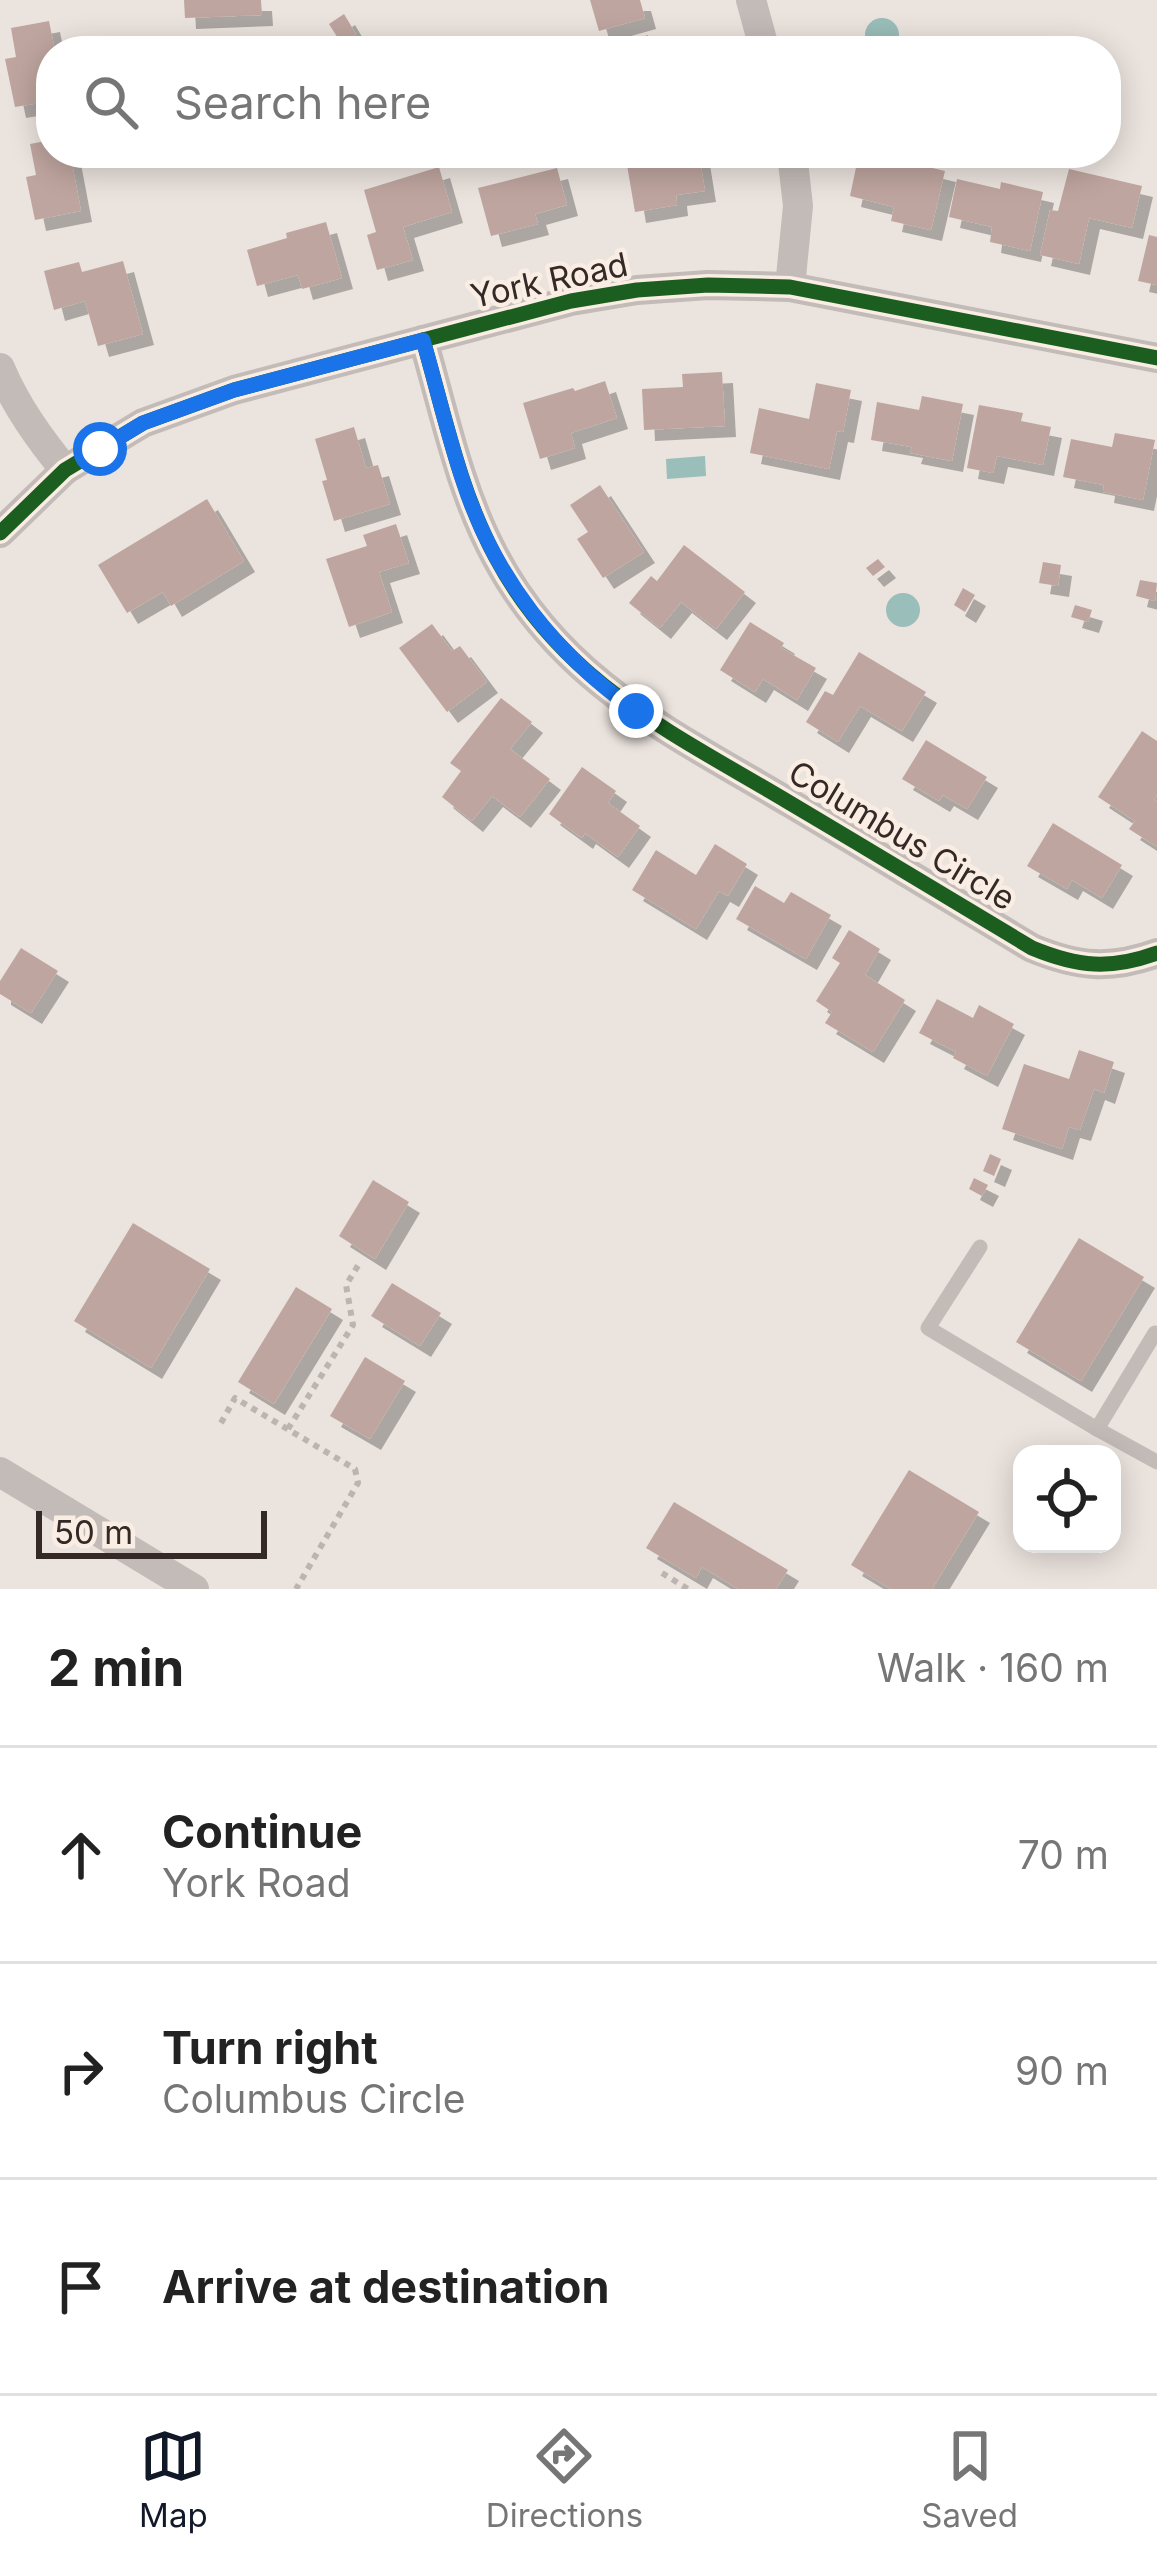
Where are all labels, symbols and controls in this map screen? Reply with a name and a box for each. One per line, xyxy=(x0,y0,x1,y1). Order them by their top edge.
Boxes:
search box xyxy=(36,36,1121,168)
icon: search xyxy=(78,69,144,135)
text: Search here xyxy=(174,75,431,130)
street label: York Road xyxy=(467,244,631,316)
route start xyxy=(73,422,127,476)
route end xyxy=(609,684,663,738)
street label: Columbus Circle xyxy=(782,752,1022,918)
map controls xyxy=(1013,1445,1121,1553)
button: locate xyxy=(1013,1445,1121,1553)
scale bar xyxy=(36,1505,267,1558)
text: 50 m xyxy=(54,1512,133,1552)
text: 2 min xyxy=(48,1637,184,1698)
text: Walk · 160 m xyxy=(877,1644,1109,1691)
text: Continue xyxy=(162,1804,362,1859)
icon: ahead xyxy=(48,1822,114,1888)
text: 70 m xyxy=(1018,1831,1109,1878)
text: York Road xyxy=(162,1859,351,1906)
text: Turn right xyxy=(162,2020,378,2075)
icon: right xyxy=(48,2038,114,2104)
text: 90 m xyxy=(1015,2047,1109,2094)
text: Columbus Circle xyxy=(162,2075,465,2122)
icon: arrive xyxy=(48,2254,114,2320)
text: Arrive at destination xyxy=(162,2259,609,2314)
tab: Map xyxy=(139,2423,208,2535)
tab: Directions xyxy=(486,2423,643,2535)
tab: Saved xyxy=(921,2423,1018,2535)

